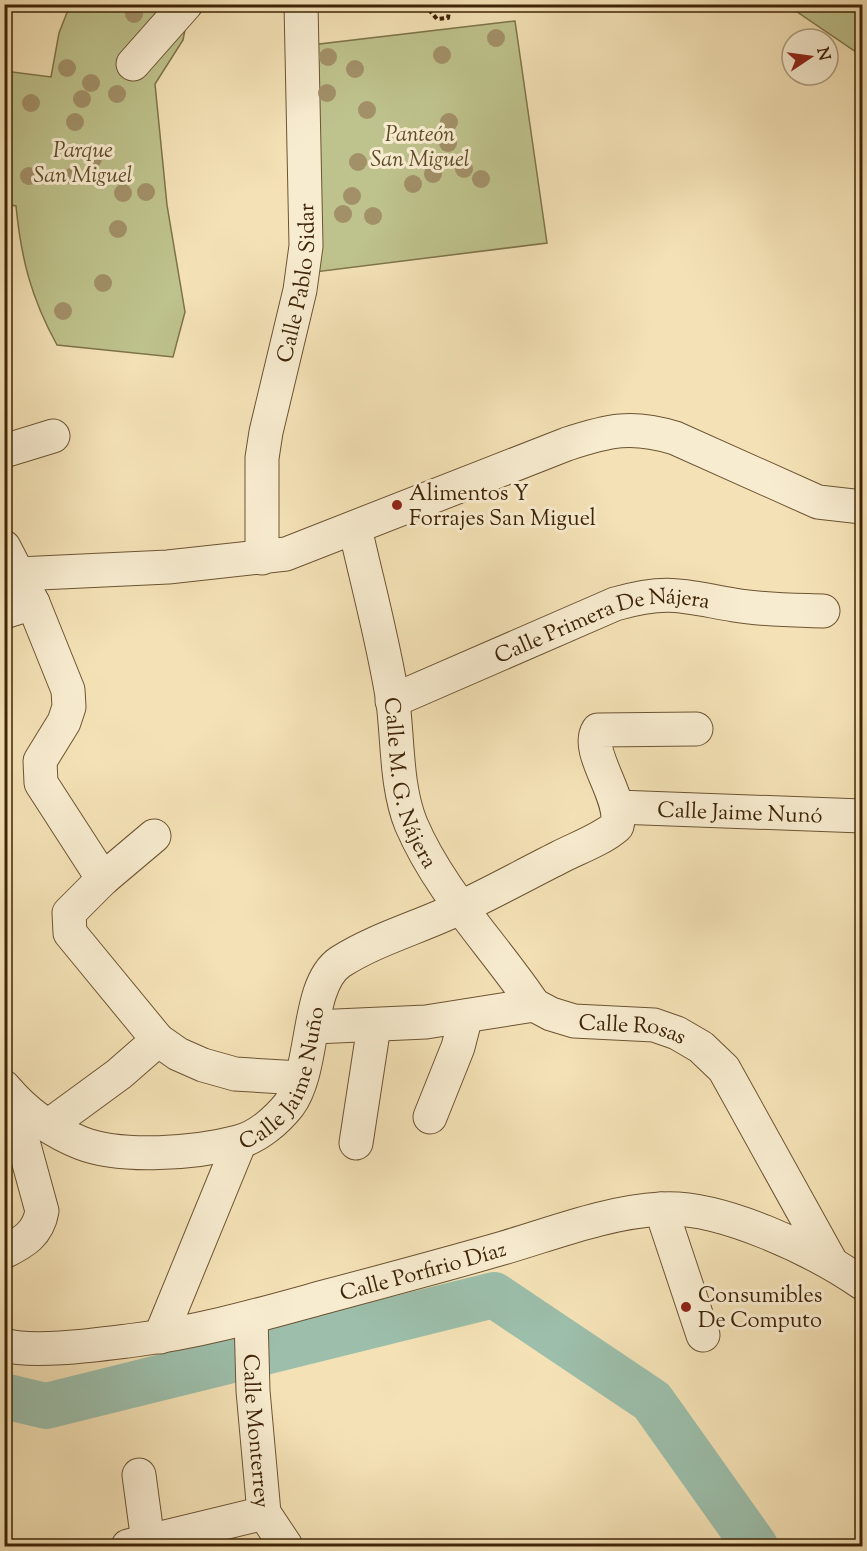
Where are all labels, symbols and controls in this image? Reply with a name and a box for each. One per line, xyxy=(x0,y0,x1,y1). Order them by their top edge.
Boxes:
north arrow xyxy=(780,27,840,87)
text: N xyxy=(810,45,835,63)
park label: Panteón San Miguel xyxy=(371,120,470,177)
park label: Parque San Miguel xyxy=(34,136,133,193)
street label: Calle Pablo Sidar xyxy=(270,203,326,366)
place label: Alimentos Y Forrajes San Miguel xyxy=(409,479,596,536)
marker: Alimentos Y Forrajes San Miguel xyxy=(390,498,404,512)
street label: Calle Primera De Nájera xyxy=(490,582,712,674)
street label: Calle M. G. Nájera xyxy=(374,696,444,875)
street label: Calle Jaime Nunó xyxy=(657,795,823,834)
street label: Calle Jaime Nuño xyxy=(234,1004,335,1160)
street label: Calle Rosas xyxy=(578,1008,692,1054)
street label: Calle Porfirio Díaz xyxy=(337,1235,511,1311)
place label: Consumibles De Computo xyxy=(698,1281,822,1338)
marker: Consumibles De Computo xyxy=(679,1300,693,1314)
street label: Calle Monterrey xyxy=(233,1353,276,1510)

